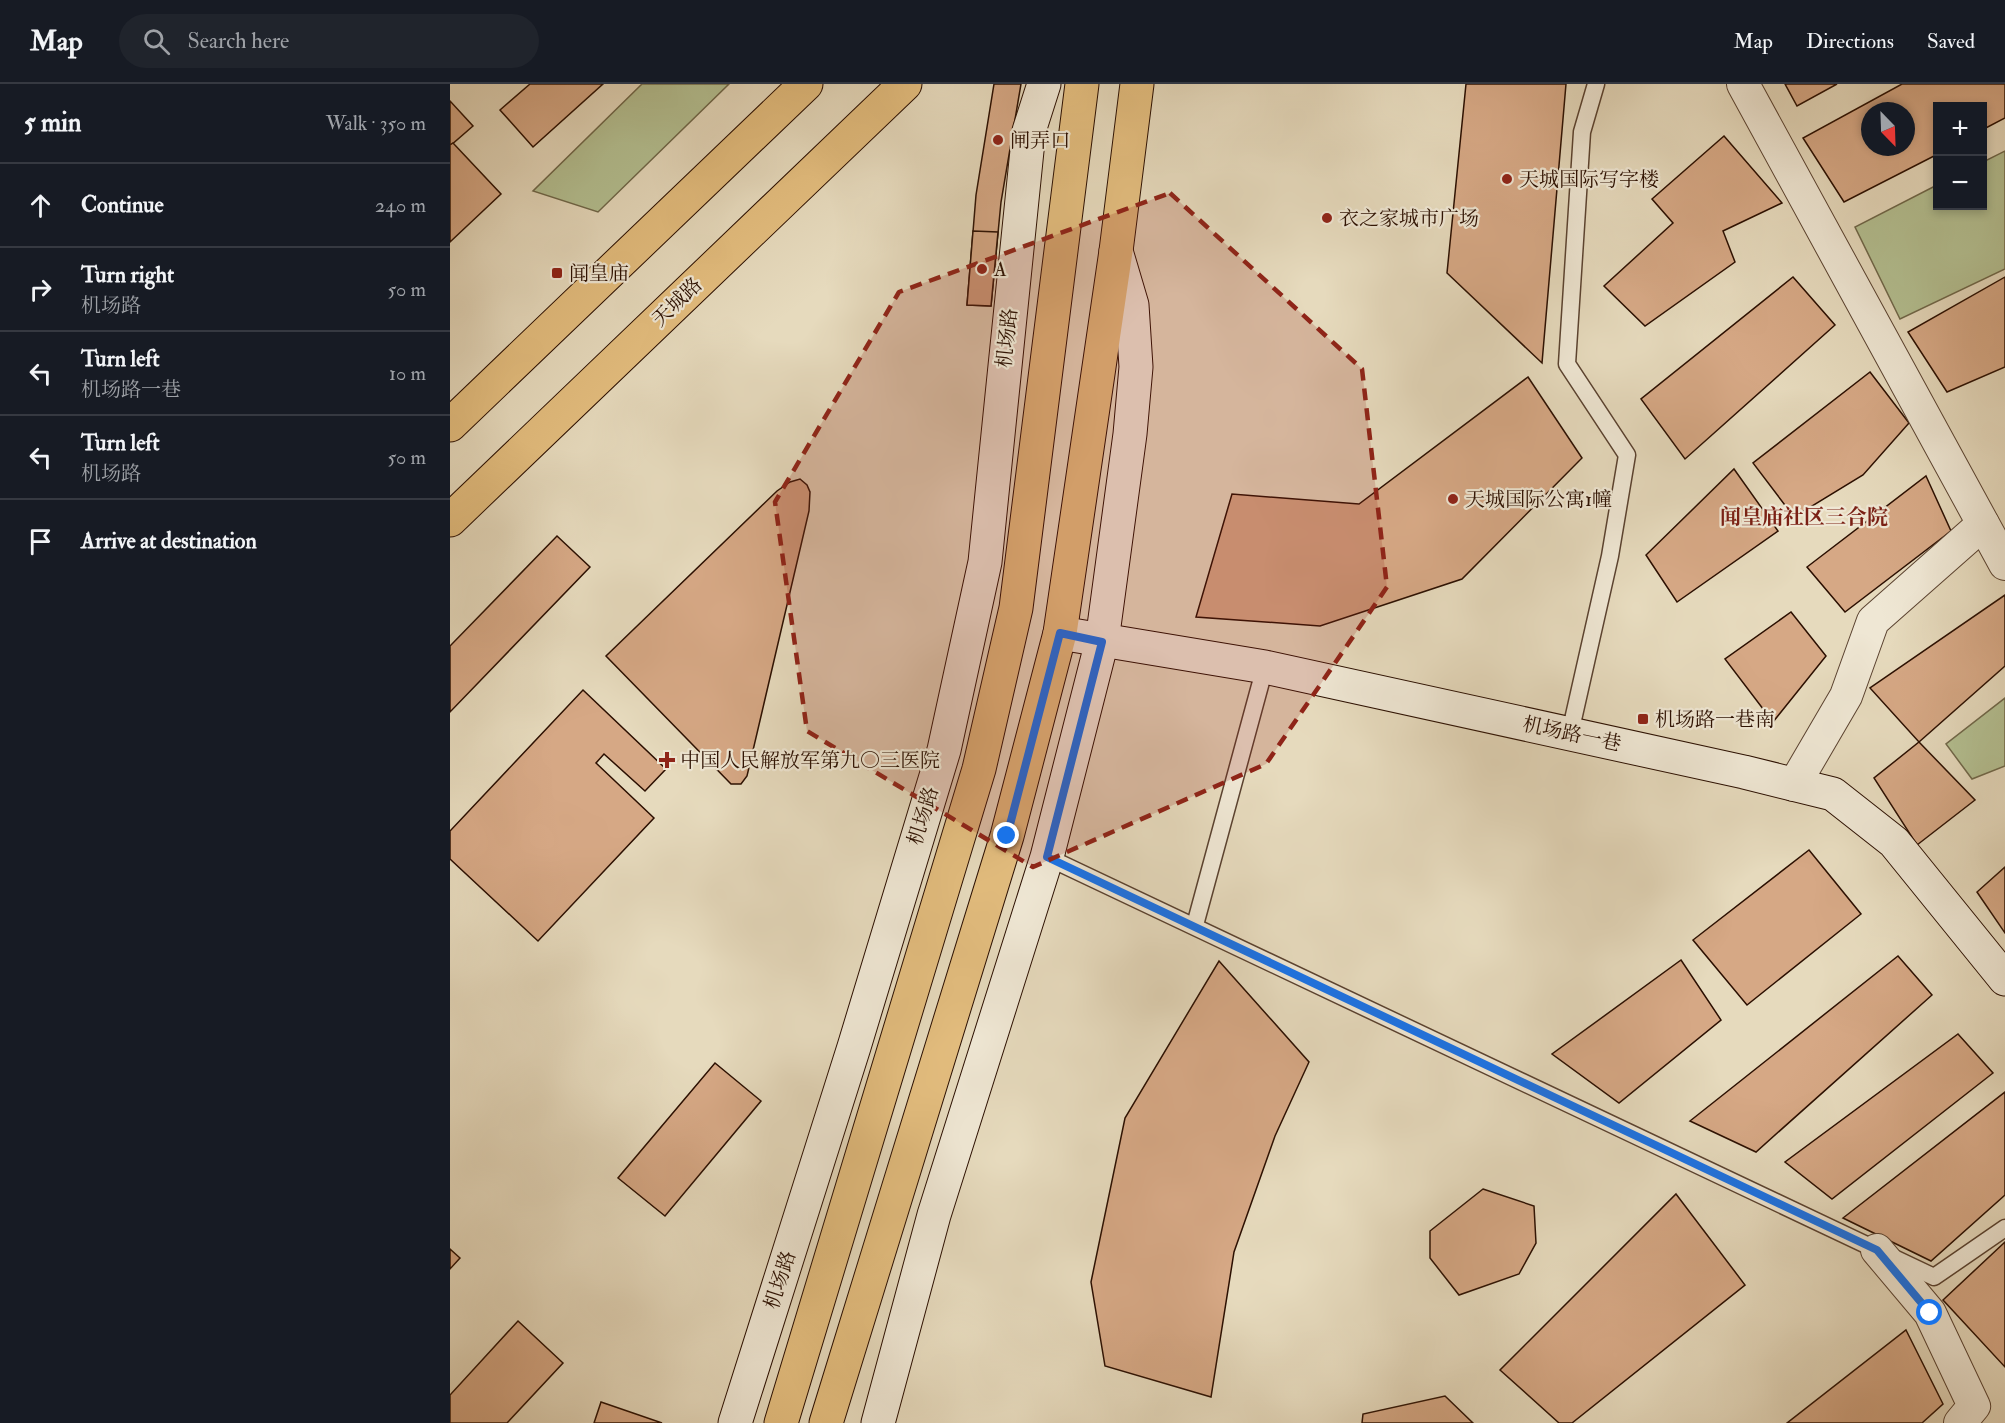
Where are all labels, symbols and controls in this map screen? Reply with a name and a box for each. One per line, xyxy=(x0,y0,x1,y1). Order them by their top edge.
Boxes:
search box xyxy=(119,14,539,68)
text: Map xyxy=(30,24,83,59)
icon: search xyxy=(140,25,173,58)
text: Search here xyxy=(188,27,289,55)
text: Map xyxy=(1733,28,1773,55)
text: Directions xyxy=(1806,28,1894,55)
text: Saved xyxy=(1927,28,1975,55)
north arrow xyxy=(1861,102,1915,156)
map controls xyxy=(1933,102,1987,210)
button: + xyxy=(1933,102,1987,156)
text: 5 min xyxy=(24,107,81,139)
text: Walk · 350 m xyxy=(326,111,426,136)
place label: 闸弄口 xyxy=(1010,128,1070,153)
marker: 闸弄口 xyxy=(991,133,1005,147)
button: − xyxy=(1933,156,1987,210)
place label: 天城国际写字楼 xyxy=(1519,167,1659,192)
marker: 天城国际写字楼 xyxy=(1500,172,1514,186)
icon: ahead xyxy=(24,189,57,222)
text: Continue xyxy=(81,191,164,219)
text: 240 m xyxy=(375,193,426,218)
place label: 衣之家城市广场 xyxy=(1339,206,1479,231)
marker: 衣之家城市广场 xyxy=(1320,211,1334,225)
place label: A xyxy=(993,257,1007,282)
text: Turn right xyxy=(81,261,174,289)
place label: 闻皇庙 xyxy=(569,261,629,286)
marker: A xyxy=(975,262,989,276)
marker: 闻皇庙 xyxy=(550,266,564,280)
street label: 天城路 xyxy=(647,272,707,332)
icon: right xyxy=(24,273,57,306)
text: 50 m xyxy=(387,277,426,302)
text: 机场路 xyxy=(81,293,141,318)
street label: 机场路 xyxy=(991,307,1023,369)
text: Turn left xyxy=(81,345,160,373)
icon: left xyxy=(24,357,57,390)
text: 10 m xyxy=(389,361,426,386)
text: 机场路一巷 xyxy=(81,377,181,402)
text: Turn left xyxy=(81,429,160,457)
icon: left xyxy=(24,441,57,474)
text: 50 m xyxy=(387,445,426,470)
text: 机场路 xyxy=(81,461,141,486)
place label: 天城国际公寓1幢 xyxy=(1465,487,1612,512)
marker: 天城国际公寓1幢 xyxy=(1446,492,1460,506)
district label: 闻皇庙社区三合院 xyxy=(1720,504,1888,531)
icon: arrive xyxy=(24,525,57,558)
text: Arrive at destination xyxy=(81,527,257,555)
place label: 机场路一巷南 xyxy=(1655,707,1775,732)
street label: 机场路一巷 xyxy=(1520,711,1624,757)
marker: 机场路一巷南 xyxy=(1636,712,1650,726)
place label: 中国人民解放军第九〇三医院 xyxy=(680,748,940,773)
marker: 中国人民解放军第九〇三医院 xyxy=(658,751,676,769)
street label: 机场路 xyxy=(902,784,944,848)
route end xyxy=(993,822,1019,848)
street label: 机场路 xyxy=(759,1248,801,1312)
route start xyxy=(1916,1299,1942,1325)

